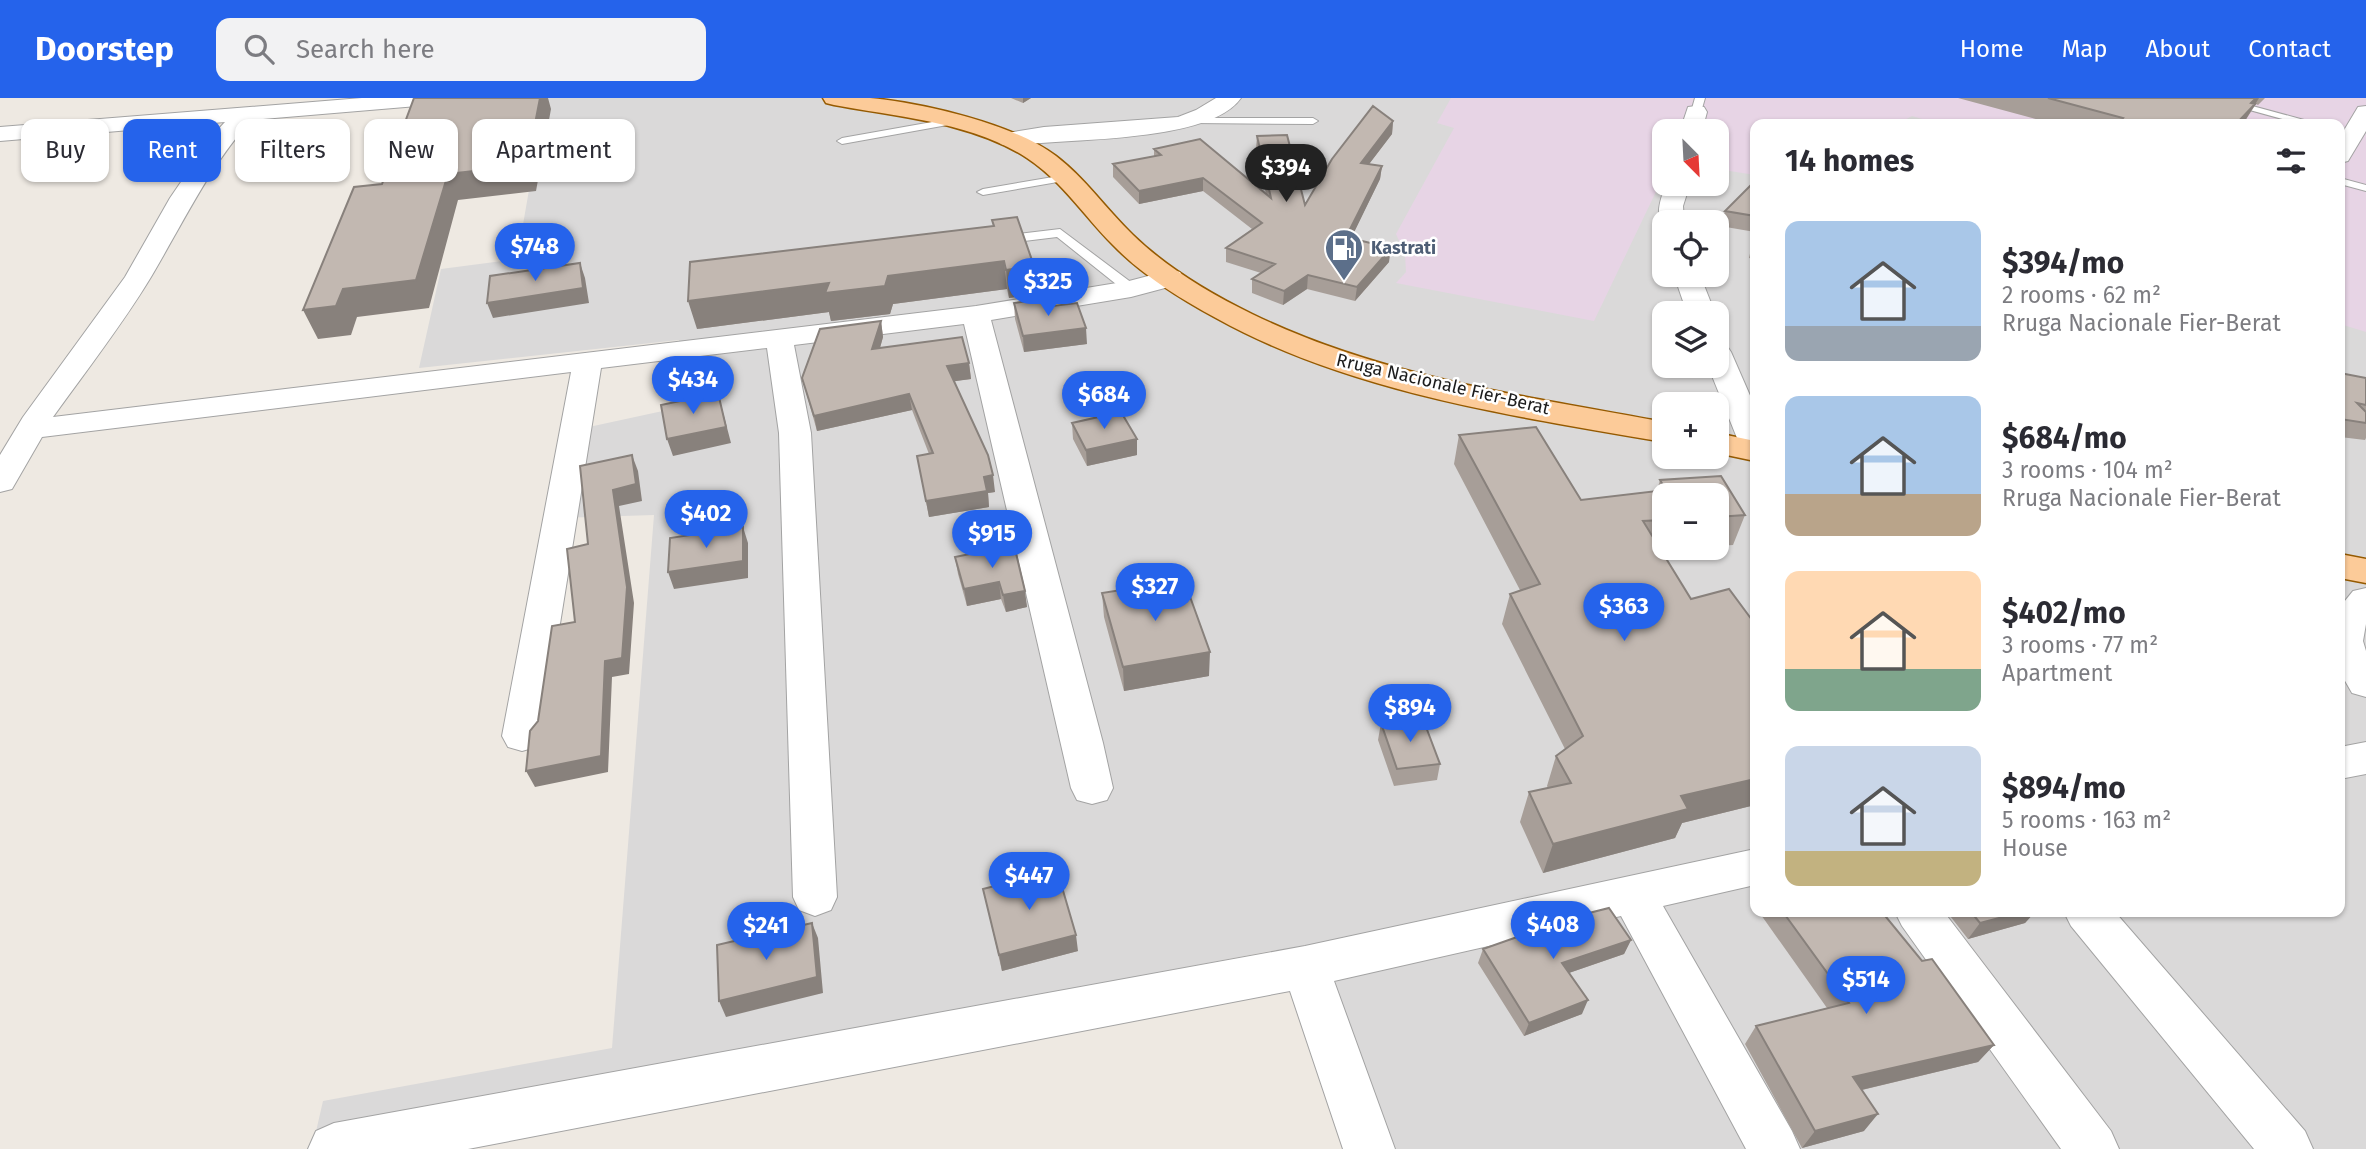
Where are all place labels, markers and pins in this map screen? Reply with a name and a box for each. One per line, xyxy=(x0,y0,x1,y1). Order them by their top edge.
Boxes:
pin: $394 xyxy=(1245,144,1327,204)
pin: $748 xyxy=(494,223,576,283)
fuel station icon: Kastrati xyxy=(1323,227,1365,282)
place label: Kastrati xyxy=(1371,237,1436,259)
pin: $325 xyxy=(1007,258,1089,318)
pin: $434 xyxy=(652,356,734,416)
pin: $684 xyxy=(1063,372,1145,431)
pin: $402 xyxy=(665,490,747,550)
pin: $915 xyxy=(951,510,1033,570)
pin: $327 xyxy=(1114,564,1196,623)
pin: $363 xyxy=(1583,584,1665,643)
pin: $894 xyxy=(1369,684,1451,744)
pin: $447 xyxy=(988,852,1070,912)
pin: $241 xyxy=(725,902,807,962)
pin: $408 xyxy=(1512,902,1594,961)
pin: $514 xyxy=(1825,956,1907,1016)

